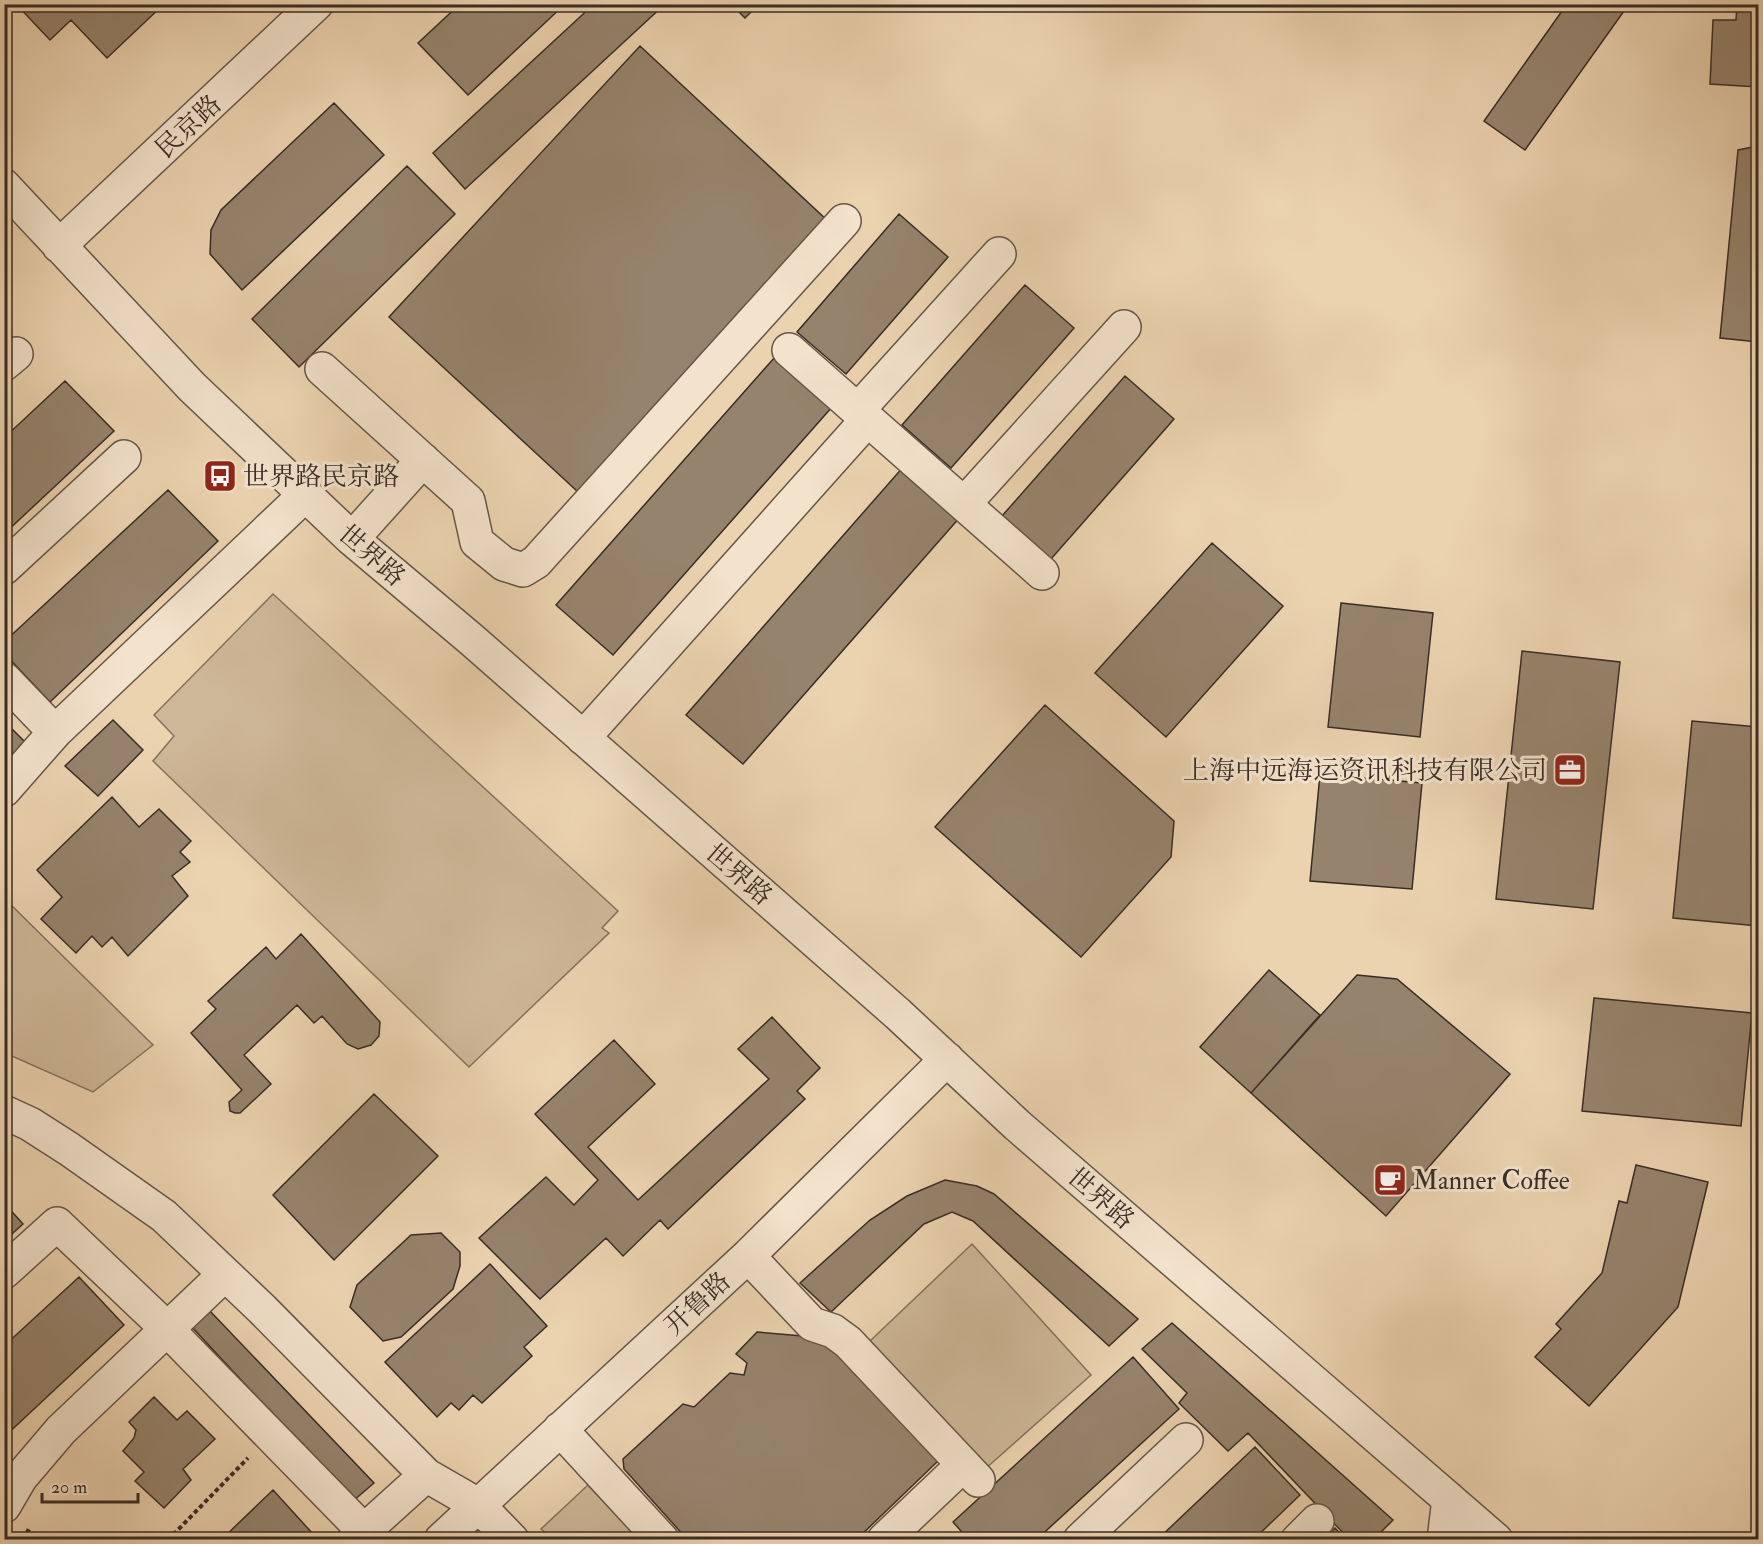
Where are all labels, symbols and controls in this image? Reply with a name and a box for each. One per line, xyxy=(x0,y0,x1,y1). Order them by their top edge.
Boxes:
street label: 民京路 xyxy=(149,88,228,165)
bus stop icon: 世界路民京路 xyxy=(202,458,238,494)
place label: 世界路民京路 xyxy=(243,461,399,493)
street label: 世界路 xyxy=(331,518,411,593)
office icon: 上海中远海运资讯科技有限公司 xyxy=(1552,752,1588,788)
place label: 上海中远海运资讯科技有限公司 xyxy=(1183,755,1547,787)
street label: 世界路 xyxy=(698,837,778,912)
street label: 世界路 xyxy=(1060,1161,1140,1236)
cafe icon: Manner Coffee xyxy=(1372,1162,1408,1198)
place label: Manner Coffee xyxy=(1413,1165,1570,1197)
street label: 开鲁路 xyxy=(658,1265,737,1342)
scale bar xyxy=(42,1466,138,1504)
text: 20 m xyxy=(51,1476,87,1499)

